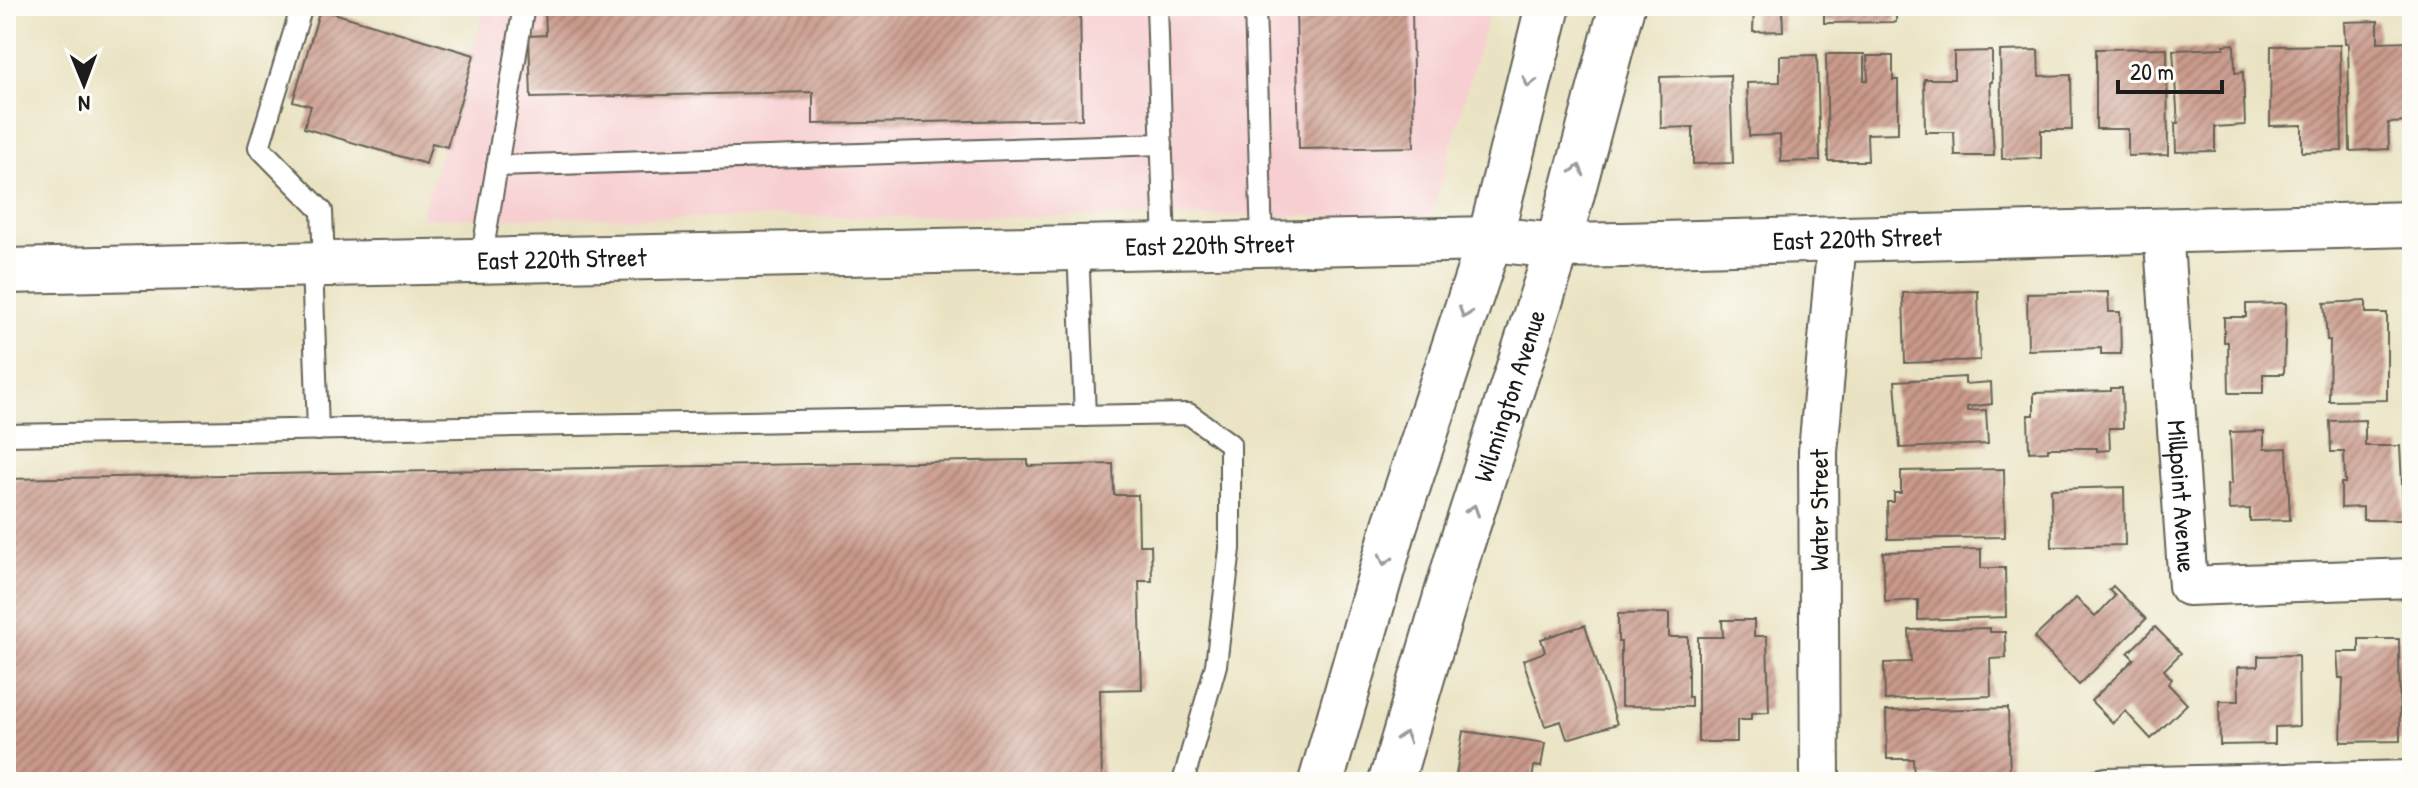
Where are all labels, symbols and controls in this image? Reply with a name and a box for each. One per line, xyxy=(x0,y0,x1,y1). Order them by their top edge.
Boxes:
north arrow xyxy=(44,44,124,124)
scale bar xyxy=(2118,44,2222,94)
text: 20 m xyxy=(2130,55,2174,87)
one-way arrow xyxy=(1522,75,1539,88)
text: N xyxy=(78,89,90,119)
one-way arrow xyxy=(1569,164,1586,178)
street label: East 220th Street xyxy=(1772,218,1943,258)
street label: East 220th Street xyxy=(1125,225,1296,264)
street label: East 220th Street xyxy=(477,239,648,278)
street label: Wilmington Avenue xyxy=(1465,305,1553,486)
one-way arrow xyxy=(1459,306,1475,320)
street label: Millpoint Avenue xyxy=(2159,419,2205,574)
street label: Water Street xyxy=(1801,448,1836,571)
one-way arrow xyxy=(1463,503,1479,517)
one-way arrow xyxy=(1377,553,1394,567)
one-way arrow xyxy=(1395,730,1411,744)

